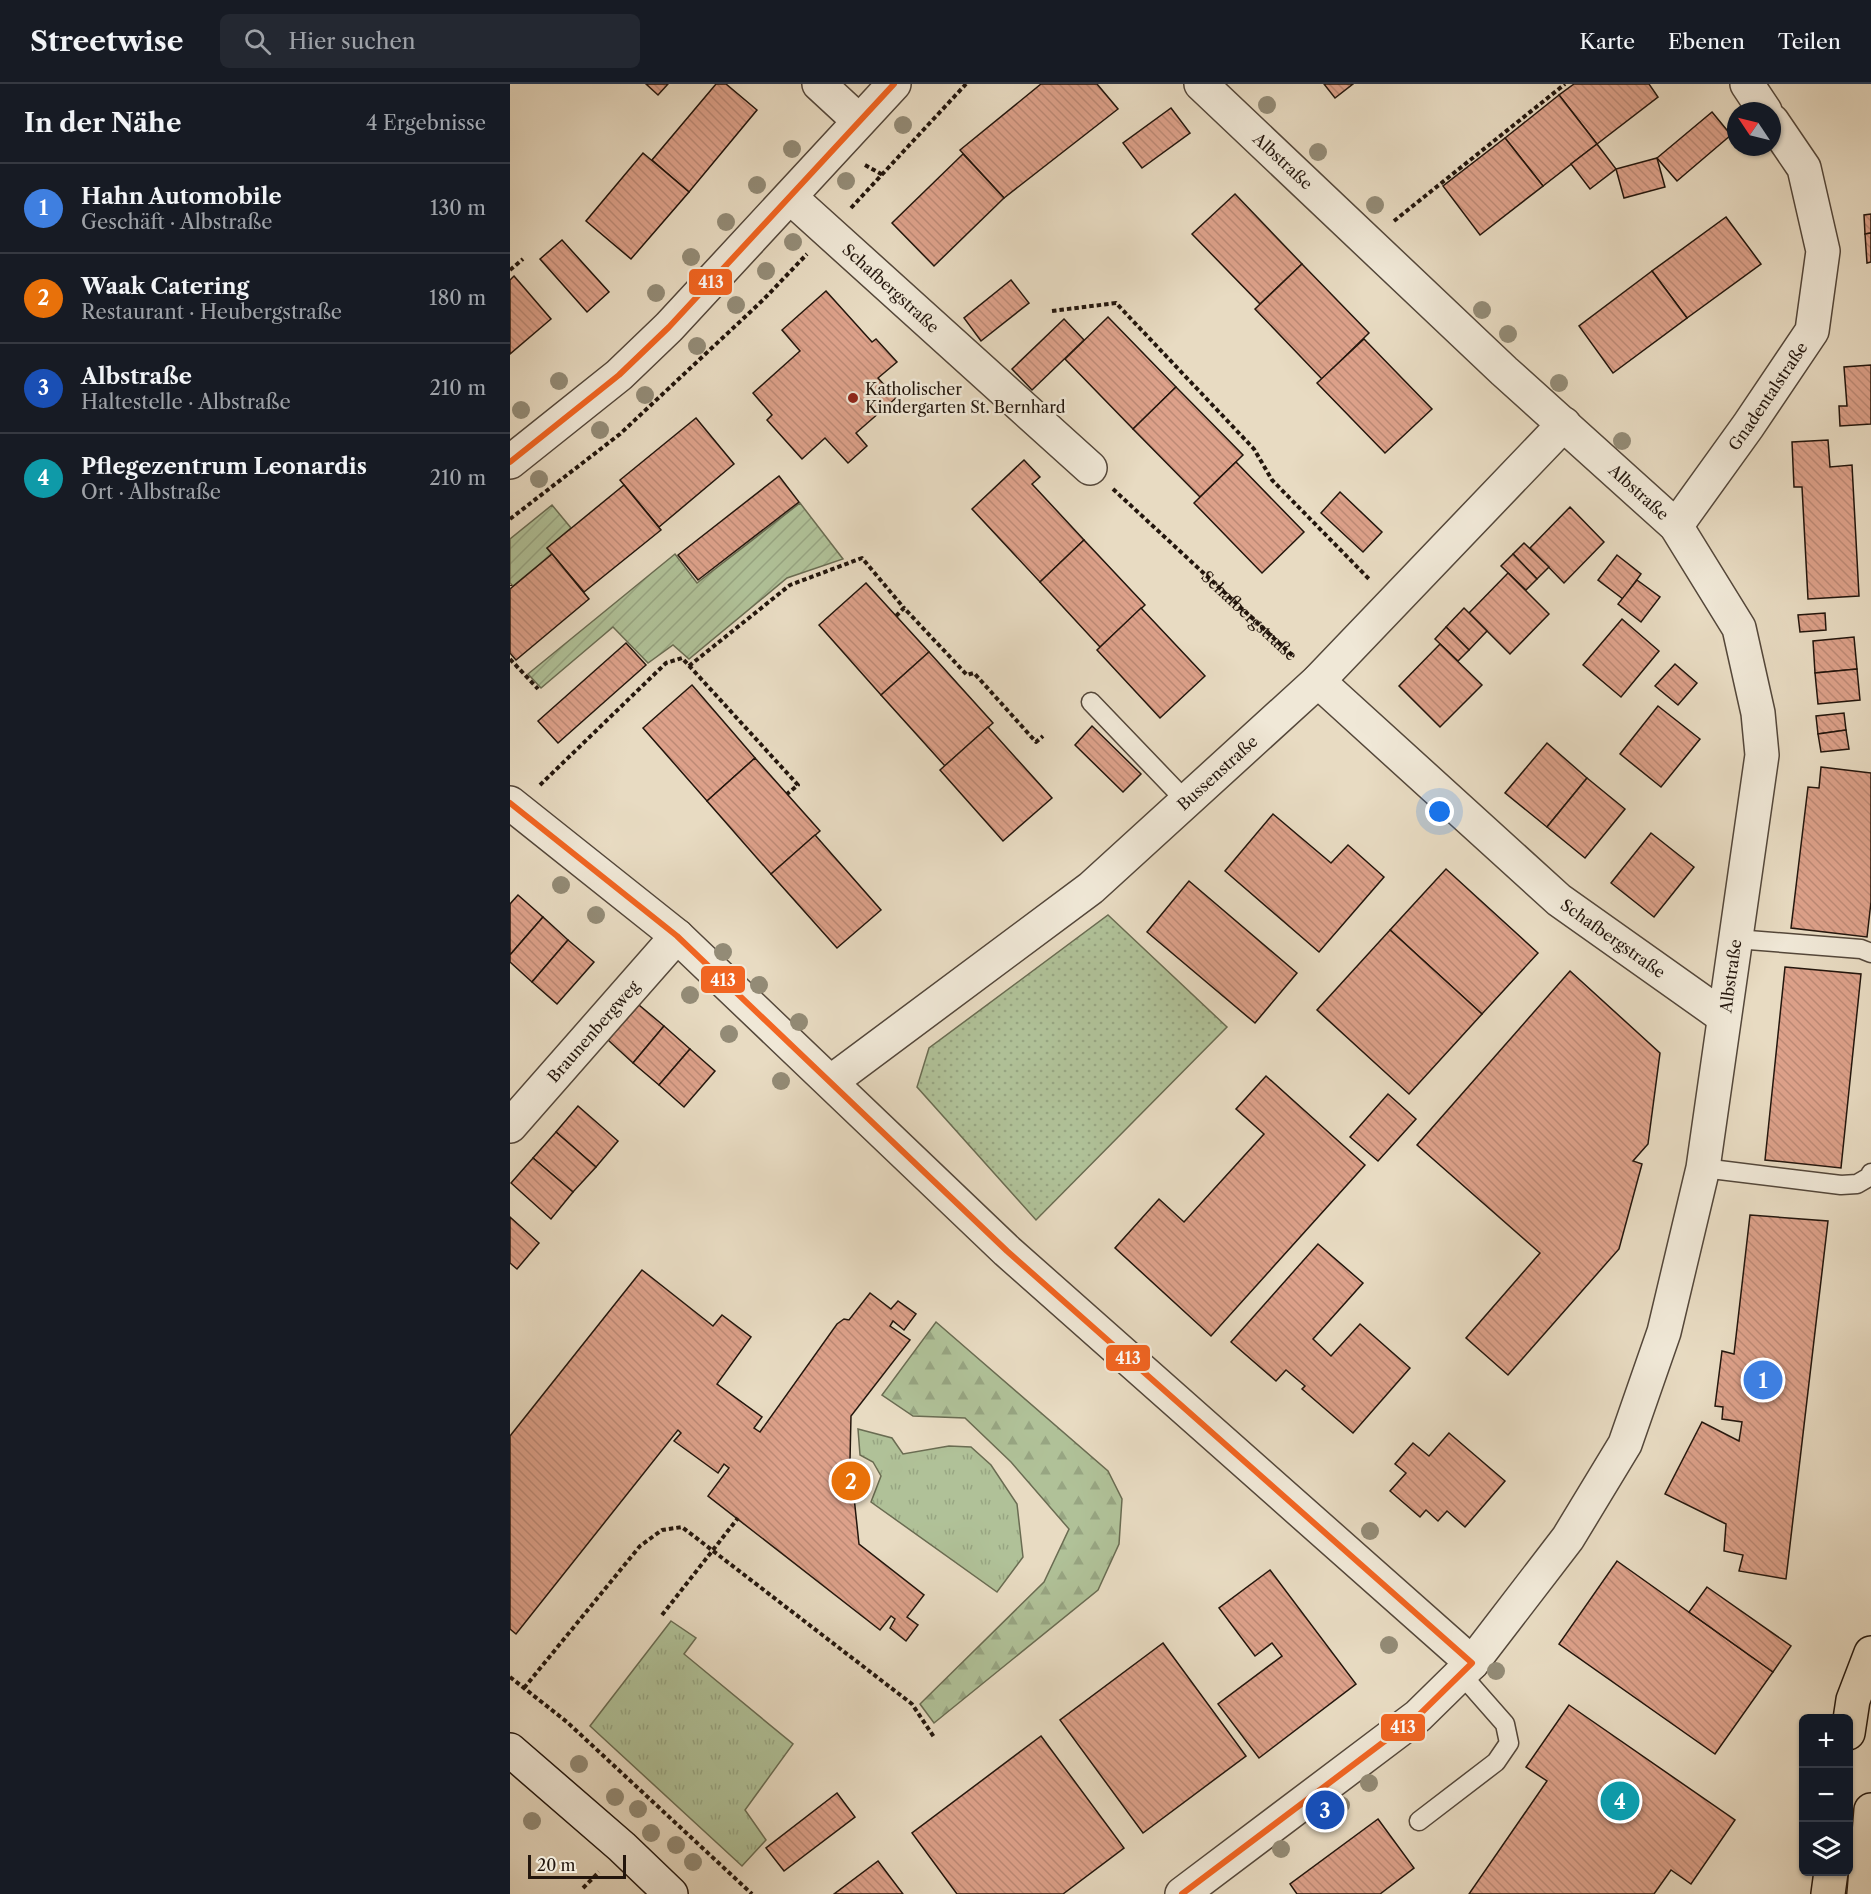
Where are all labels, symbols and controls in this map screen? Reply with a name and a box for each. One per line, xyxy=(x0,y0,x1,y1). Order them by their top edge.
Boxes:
search box xyxy=(220,14,640,68)
text: Streetwise xyxy=(30,24,184,58)
icon: search xyxy=(241,25,274,58)
text: Hier suchen xyxy=(289,28,416,55)
text: Karte xyxy=(1580,29,1635,54)
text: Ebenen xyxy=(1668,29,1745,54)
text: Teilen xyxy=(1778,29,1841,54)
north arrow xyxy=(1727,102,1781,156)
text: In der Nähe xyxy=(24,107,181,139)
text: 4 Ergebnisse xyxy=(366,111,486,135)
street label: Albstraße xyxy=(1248,128,1317,194)
text: Hahn Automobile xyxy=(81,183,282,210)
text: 1 xyxy=(39,196,48,220)
text: 130 m xyxy=(430,196,486,220)
text: Geschäft · Albstraße xyxy=(81,210,272,234)
street label: Schafbergstraße xyxy=(838,239,943,337)
line badge: 413 xyxy=(688,268,733,296)
text: 413 xyxy=(698,272,724,292)
text: Waak Catering xyxy=(81,273,249,300)
text: 2 xyxy=(38,286,49,310)
text: 180 m xyxy=(429,286,486,310)
text: Restaurant · Heubergstraße xyxy=(81,300,342,324)
street label: Gnadentalstraße xyxy=(1724,338,1812,454)
text: Albstraße xyxy=(81,363,192,390)
text: 3 xyxy=(38,376,49,400)
text: 210 m xyxy=(429,376,486,400)
place label: Katholischer Kindergarten St. Bernhard xyxy=(865,379,1066,417)
text: Haltestelle · Albstraße xyxy=(81,390,291,414)
marker: Katholischer Kindergarten St. Bernhard xyxy=(846,391,860,405)
text: Pflegezentrum Leonardis xyxy=(81,453,367,480)
street label: Albstraße xyxy=(1604,459,1673,524)
text: 4 xyxy=(38,466,49,490)
text: 210 m xyxy=(429,466,486,490)
text: Ort · Albstraße xyxy=(81,480,221,504)
street label: Schafbergstraße xyxy=(1197,566,1301,665)
street label: Bussenstraße xyxy=(1173,731,1262,814)
your location xyxy=(1425,797,1454,826)
street label: Schafbergstraße xyxy=(1557,895,1669,982)
street label: Albstraße xyxy=(1715,938,1746,1015)
line badge: 413 xyxy=(700,965,746,994)
text: 413 xyxy=(710,970,736,990)
street label: Braunenbergweg xyxy=(543,976,644,1086)
line badge: 413 xyxy=(1105,1344,1151,1372)
text: 413 xyxy=(1115,1348,1141,1368)
pin: 1 xyxy=(1744,1358,1782,1402)
pin: 2 xyxy=(832,1458,870,1504)
line badge: 413 xyxy=(1380,1713,1426,1742)
map controls xyxy=(1799,1714,1853,1876)
button: + xyxy=(1799,1714,1853,1768)
text: 413 xyxy=(1390,1717,1416,1737)
button: − xyxy=(1799,1768,1853,1822)
pin: 4 xyxy=(1600,1778,1640,1824)
pin: 3 xyxy=(1306,1788,1344,1832)
button: layers xyxy=(1799,1822,1853,1876)
scale bar xyxy=(528,1852,626,1880)
text: 20 m xyxy=(537,1855,576,1875)

